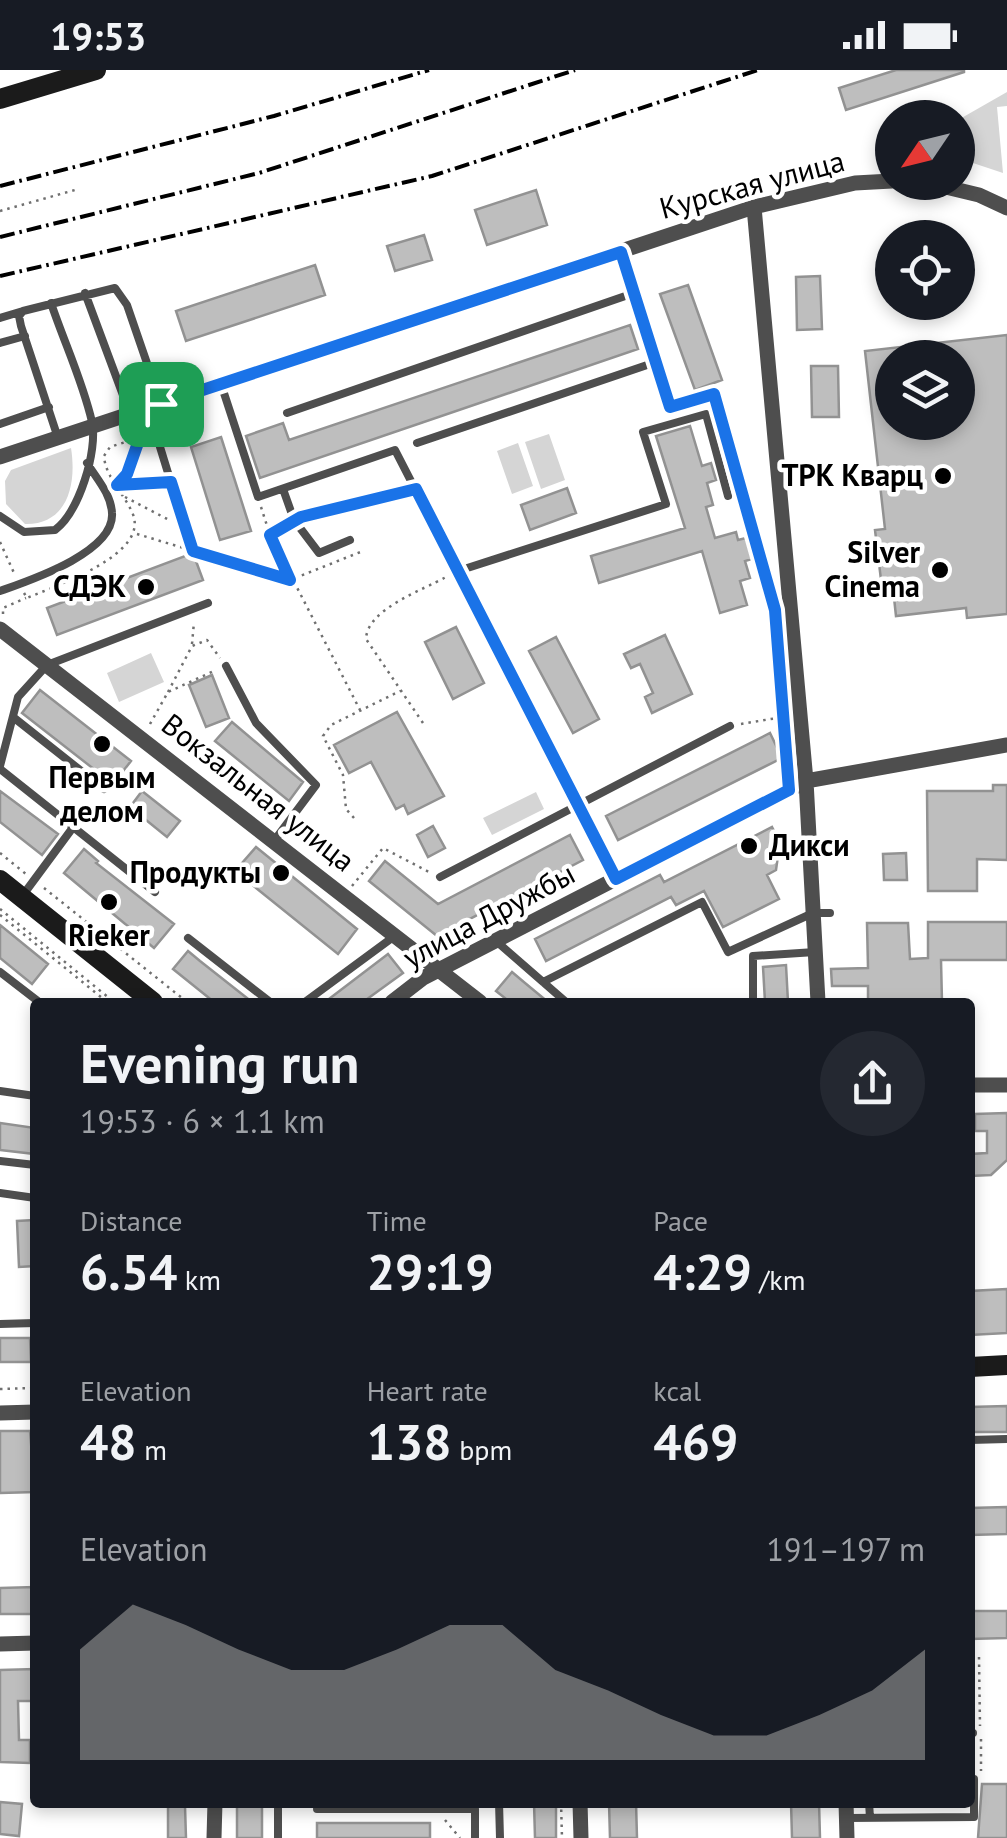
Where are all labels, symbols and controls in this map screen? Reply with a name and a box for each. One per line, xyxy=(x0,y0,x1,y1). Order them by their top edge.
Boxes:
text: 19:53 xyxy=(50,11,146,60)
north arrow xyxy=(875,100,975,200)
map controls xyxy=(875,100,975,440)
street label: Курская улица xyxy=(655,140,848,227)
button: locate xyxy=(875,220,975,320)
button: layers xyxy=(875,340,975,440)
pin xyxy=(119,362,204,447)
icon: arrive xyxy=(134,377,189,432)
place label: ТРК Кварц xyxy=(782,455,923,494)
marker: ТРК Кварц xyxy=(932,465,954,487)
place label: Silver Cinema xyxy=(825,532,920,605)
marker: Silver Cinema xyxy=(929,559,951,581)
place label: СДЭК xyxy=(53,566,126,605)
marker: СДЭК xyxy=(135,576,157,598)
street label: Вокзальная улица xyxy=(154,704,363,879)
marker: Первым делом xyxy=(91,733,113,755)
place label: Первым делом xyxy=(49,757,155,830)
place label: Дикси xyxy=(769,825,850,864)
marker: Дикси xyxy=(738,835,760,857)
place label: Продукты xyxy=(130,852,261,891)
street label: улица Дружбы xyxy=(396,853,581,976)
marker: Продукты xyxy=(270,862,292,884)
marker: Rieker xyxy=(98,891,120,913)
place label: Rieker xyxy=(68,915,150,954)
text: Evening run xyxy=(80,1027,360,1098)
button: share xyxy=(820,1031,925,1136)
text: 19:53 · 6 × 1.1 km xyxy=(80,1100,325,1142)
text: Distance xyxy=(80,1202,183,1239)
text: Time xyxy=(367,1202,427,1239)
text: Pace xyxy=(653,1202,708,1239)
text: 6.54 xyxy=(80,1239,177,1304)
text: 29:19 xyxy=(367,1239,494,1304)
text: 4:29 xyxy=(653,1239,752,1304)
text: km xyxy=(177,1261,221,1298)
text: /km xyxy=(752,1261,805,1298)
text: Elevation xyxy=(80,1372,192,1409)
text: Heart rate xyxy=(367,1372,488,1409)
text: kcal xyxy=(653,1372,701,1409)
text: 48 xyxy=(80,1409,137,1474)
text: 138 xyxy=(367,1409,452,1474)
text: 469 xyxy=(653,1409,738,1474)
text: m xyxy=(137,1431,167,1468)
text: bpm xyxy=(452,1431,512,1468)
text: Elevation xyxy=(80,1528,207,1570)
text: 191–197 m xyxy=(766,1528,925,1570)

